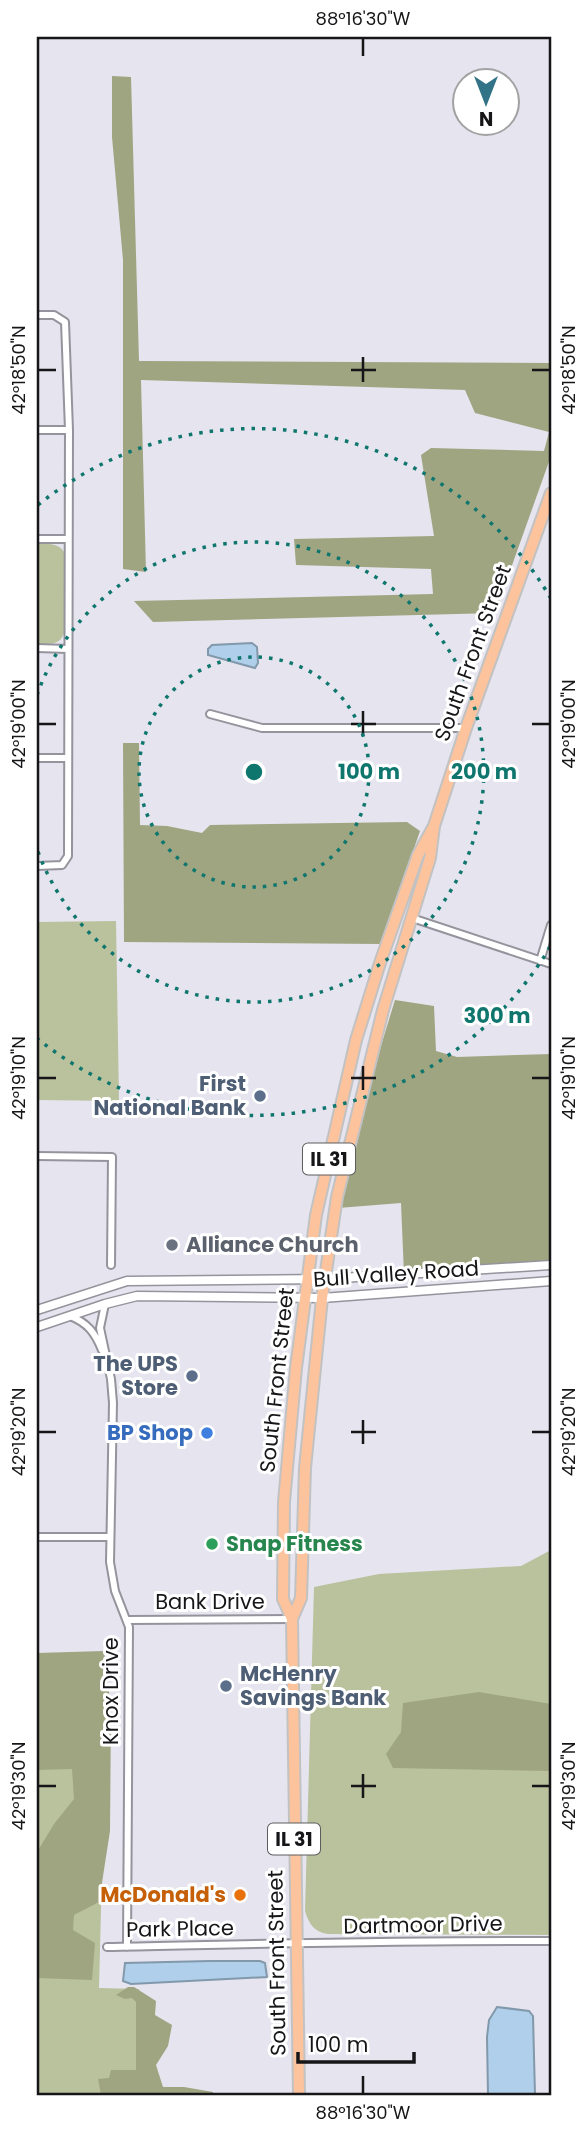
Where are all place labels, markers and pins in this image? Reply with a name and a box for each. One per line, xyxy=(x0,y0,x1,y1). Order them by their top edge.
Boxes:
centre of rings xyxy=(242,760,266,784)
place label: First National Bank xyxy=(94,1069,246,1122)
marker: First National Bank xyxy=(252,1088,268,1104)
place label: Alliance Church xyxy=(186,1230,359,1259)
marker: Alliance Church xyxy=(164,1237,180,1253)
place label: The UPS Store xyxy=(93,1349,178,1402)
marker: The UPS Store xyxy=(184,1368,200,1384)
place label: BP Shop xyxy=(107,1418,193,1447)
marker: BP Shop xyxy=(199,1425,215,1441)
place label: Snap Fitness xyxy=(226,1529,363,1558)
marker: Snap Fitness xyxy=(204,1536,220,1552)
place label: McHenry Savings Bank xyxy=(240,1659,386,1712)
marker: McHenry Savings Bank xyxy=(218,1678,234,1694)
place label: McDonald's xyxy=(100,1880,226,1909)
marker: McDonald's xyxy=(232,1887,248,1903)

